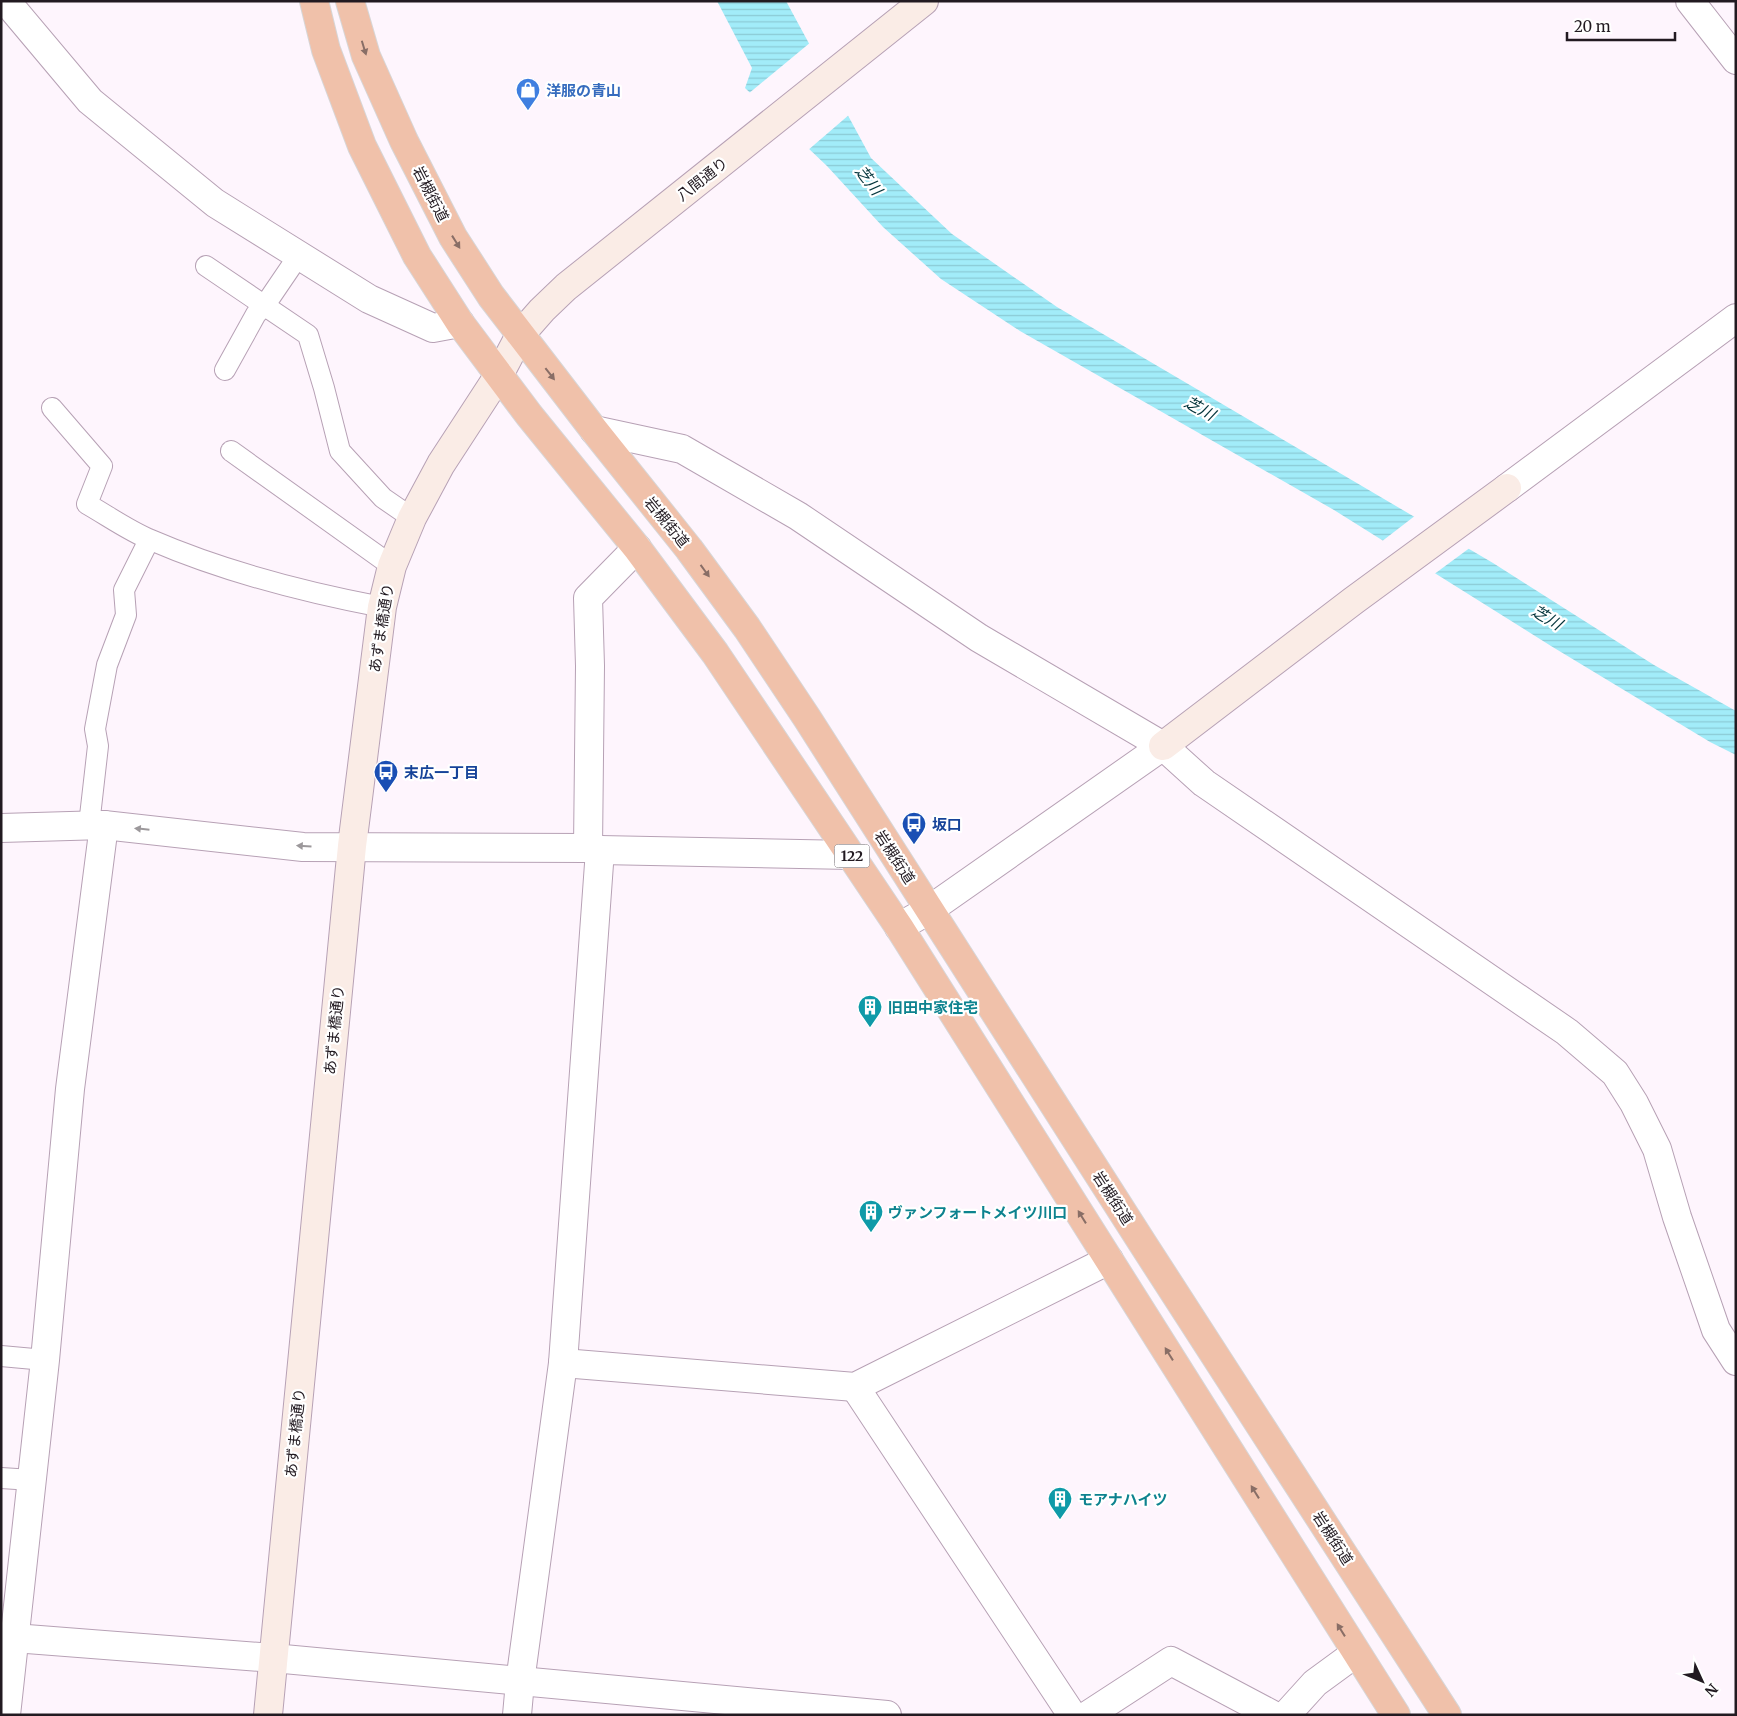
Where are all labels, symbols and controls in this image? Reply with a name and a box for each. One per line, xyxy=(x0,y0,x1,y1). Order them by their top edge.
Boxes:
scale bar xyxy=(1567,10,1674,42)
text: 20 m xyxy=(1574,17,1611,36)
one-way arrow xyxy=(361,41,369,56)
shop icon: 洋服の青山 xyxy=(515,77,541,111)
place label: 洋服の青山 xyxy=(546,81,621,100)
street label: 八間通り xyxy=(673,153,731,205)
water label: 芝川 xyxy=(851,161,888,200)
street label: 岩槻街道 xyxy=(409,163,453,225)
one-way arrow xyxy=(452,235,461,249)
one-way arrow xyxy=(545,367,556,380)
water label: 芝川 xyxy=(1181,391,1221,425)
street label: 岩槻街道 xyxy=(641,493,693,551)
one-way arrow xyxy=(700,564,710,578)
street label: あずま橋通り xyxy=(365,582,397,674)
water label: 芝川 xyxy=(1528,600,1568,635)
bus stop icon: 末広一丁目 xyxy=(373,759,399,793)
place label: 末広一丁目 xyxy=(404,763,479,782)
bus stop icon: 坂口 xyxy=(901,811,927,845)
place label: 坂口 xyxy=(932,815,962,834)
one-way arrow xyxy=(134,825,150,833)
street label: 岩槻街道 xyxy=(871,827,919,887)
one-way arrow xyxy=(295,842,311,850)
road number: 122 xyxy=(834,844,870,868)
street label: あずま橋通り xyxy=(320,984,348,1076)
building icon: 旧田中家住宅 xyxy=(857,994,883,1028)
place label: 旧田中家住宅 xyxy=(888,998,978,1017)
street label: 岩槻街道 xyxy=(1089,1168,1137,1228)
building icon: ヴァンフォートメイツ川口 xyxy=(858,1199,884,1233)
place label: ヴァンフォートメイツ川口 xyxy=(888,1203,1068,1222)
one-way arrow xyxy=(1078,1210,1087,1223)
one-way arrow xyxy=(1164,1348,1174,1361)
street label: あずま橋通り xyxy=(281,1387,309,1479)
one-way arrow xyxy=(1251,1485,1260,1499)
building icon: モアナハイツ xyxy=(1047,1486,1073,1520)
place label: モアナハイツ xyxy=(1078,1490,1167,1509)
street label: 岩槻街道 xyxy=(1309,1508,1357,1568)
one-way arrow xyxy=(1337,1623,1346,1636)
north arrow xyxy=(1677,1656,1727,1706)
text: N xyxy=(1701,1680,1722,1700)

